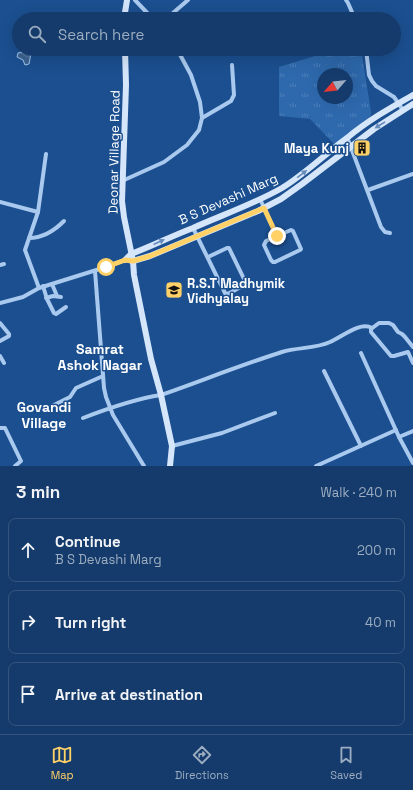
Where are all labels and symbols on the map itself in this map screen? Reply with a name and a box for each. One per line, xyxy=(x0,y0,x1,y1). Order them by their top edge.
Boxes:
north arrow xyxy=(317,68,353,104)
street label: Deonar Village Road xyxy=(104,90,124,214)
one-way arrow xyxy=(375,121,385,129)
building icon: Maya Kunj xyxy=(352,138,372,158)
place label: Maya Kunj xyxy=(284,140,349,157)
street label: B S Devashi Marg xyxy=(176,170,280,228)
one-way arrow xyxy=(296,170,307,178)
route end xyxy=(268,227,286,245)
one-way arrow xyxy=(154,239,165,245)
route start xyxy=(97,258,115,276)
place label: R.S.T Madhymik Vidhyalay xyxy=(187,275,286,307)
school or university icon: R.S.T Madhymik Vidhyalay xyxy=(164,280,184,300)
district label: Samrat Ashok Nagar xyxy=(58,340,143,374)
district label: Govandi Village xyxy=(17,398,71,432)

